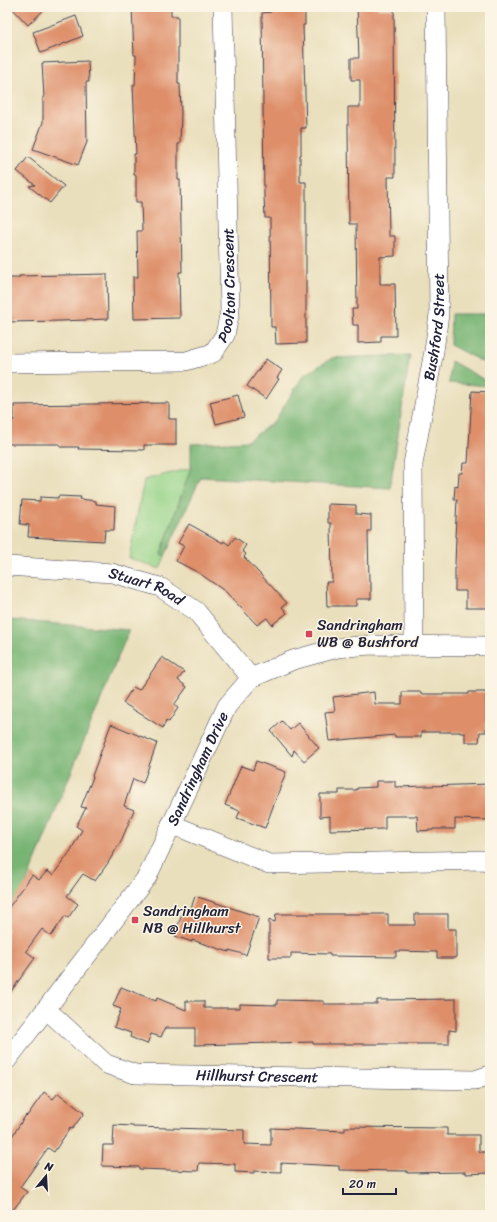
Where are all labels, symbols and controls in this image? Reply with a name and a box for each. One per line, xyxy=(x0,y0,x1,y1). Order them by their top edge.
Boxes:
street label: Poolton Crescent xyxy=(210,227,243,348)
street label: Bushford Street xyxy=(416,273,452,383)
street label: Stuart Road xyxy=(105,560,190,613)
place label: Sandringham WB @ Bushford xyxy=(317,612,419,655)
marker: Sandringham WB @ Bushford xyxy=(304,629,314,639)
street label: Sandringham Drive xyxy=(160,707,236,830)
place label: Sandringham NB @ Hillhurst xyxy=(143,898,242,941)
marker: Sandringham NB @ Hillhurst xyxy=(130,915,140,925)
street label: Hillhurst Crescent xyxy=(196,1062,319,1090)
north arrow xyxy=(26,1156,66,1196)
text: N xyxy=(41,1156,56,1177)
scale bar xyxy=(343,1170,396,1196)
text: 20 m xyxy=(349,1173,376,1195)

